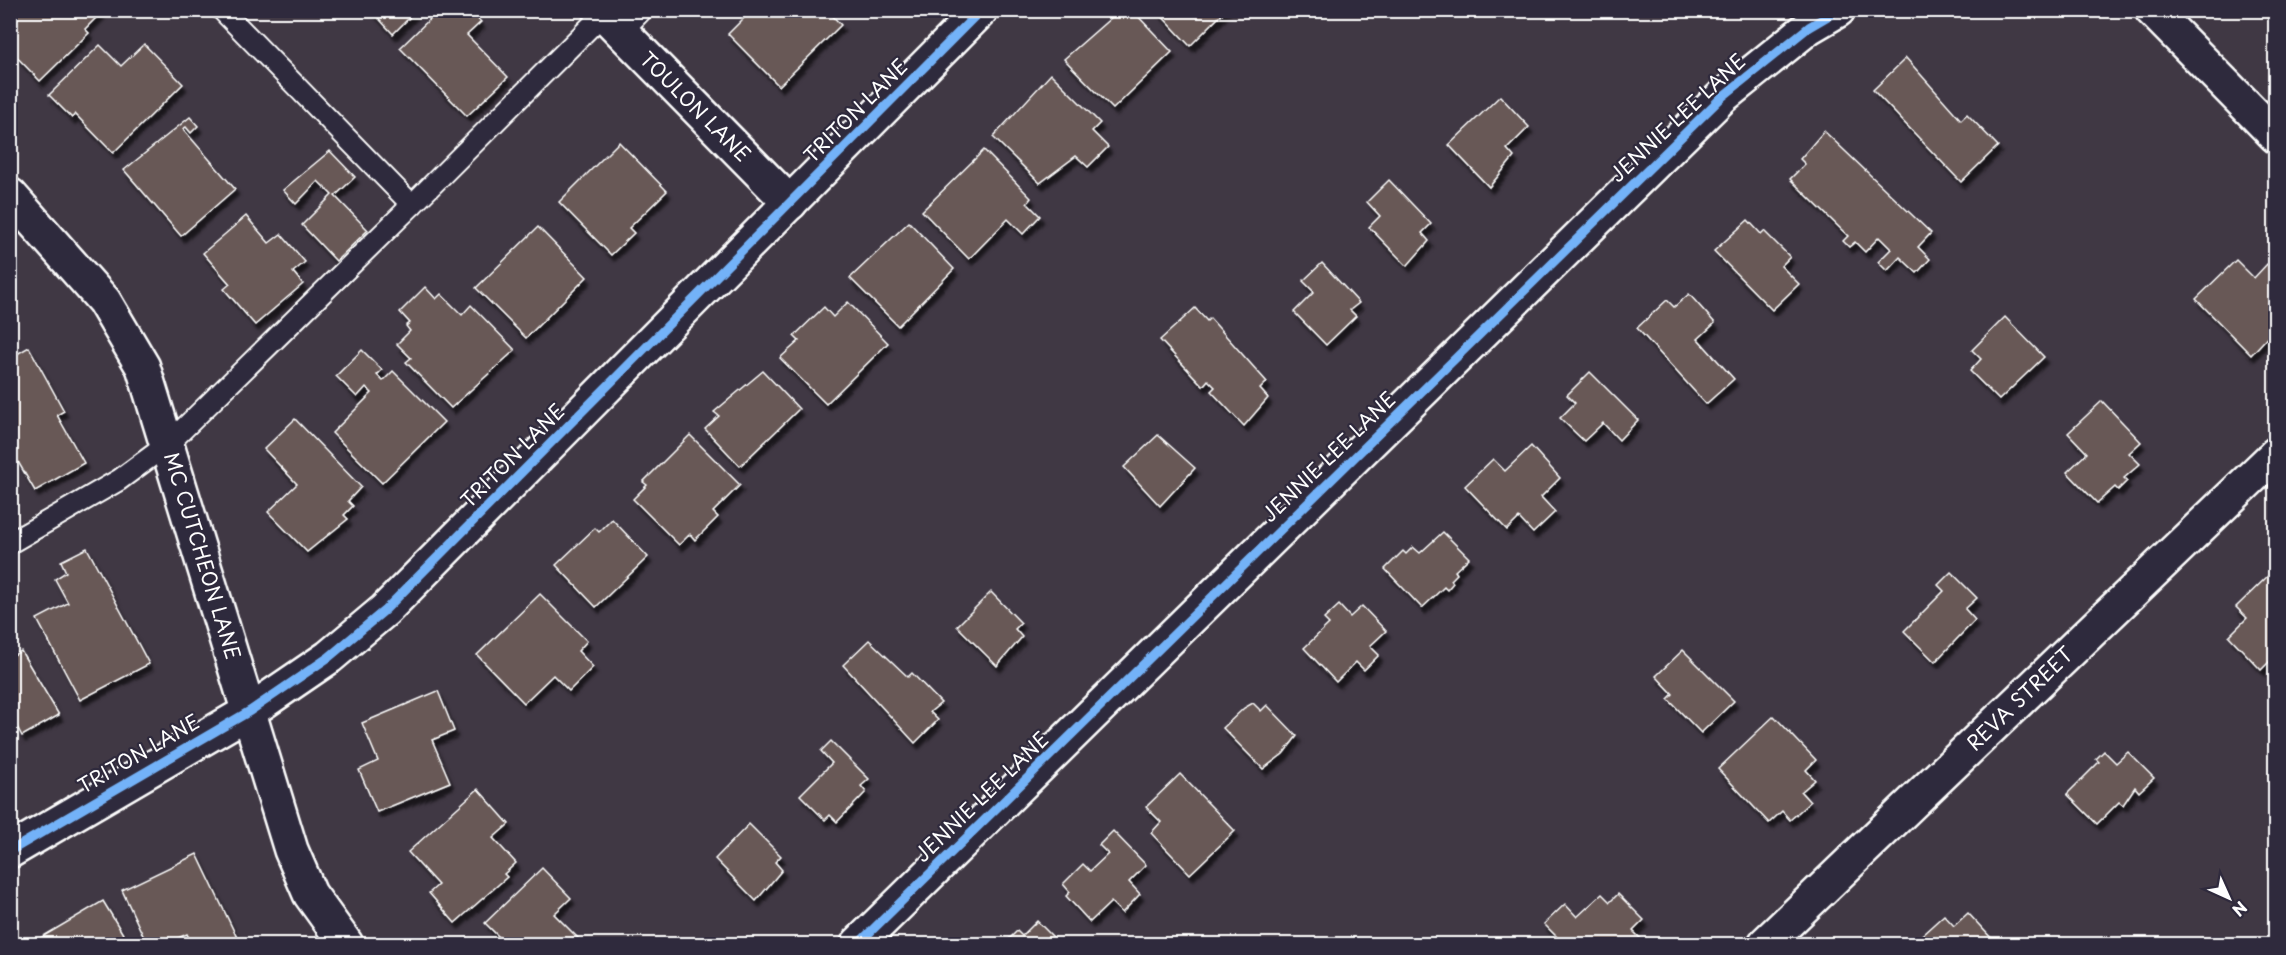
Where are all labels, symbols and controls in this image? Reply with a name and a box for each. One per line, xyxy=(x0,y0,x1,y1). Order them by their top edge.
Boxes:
street label: TOULON LANE xyxy=(634,44,758,168)
street label: JENNIE LEE LANE xyxy=(1603,46,1752,188)
street label: TRITON LANE xyxy=(796,51,914,169)
street label: JENNIE LEE LANE xyxy=(1255,384,1402,528)
street label: TRITON LANE xyxy=(453,396,571,514)
street label: MC CUTCHEON LANE xyxy=(157,448,249,663)
street label: REVA STREET xyxy=(1959,639,2080,757)
street label: TRITON LANE xyxy=(72,706,205,800)
street label: JENNIE LEE LANE xyxy=(908,724,1055,868)
north arrow xyxy=(2199,868,2259,928)
text: N xyxy=(2227,896,2253,922)

